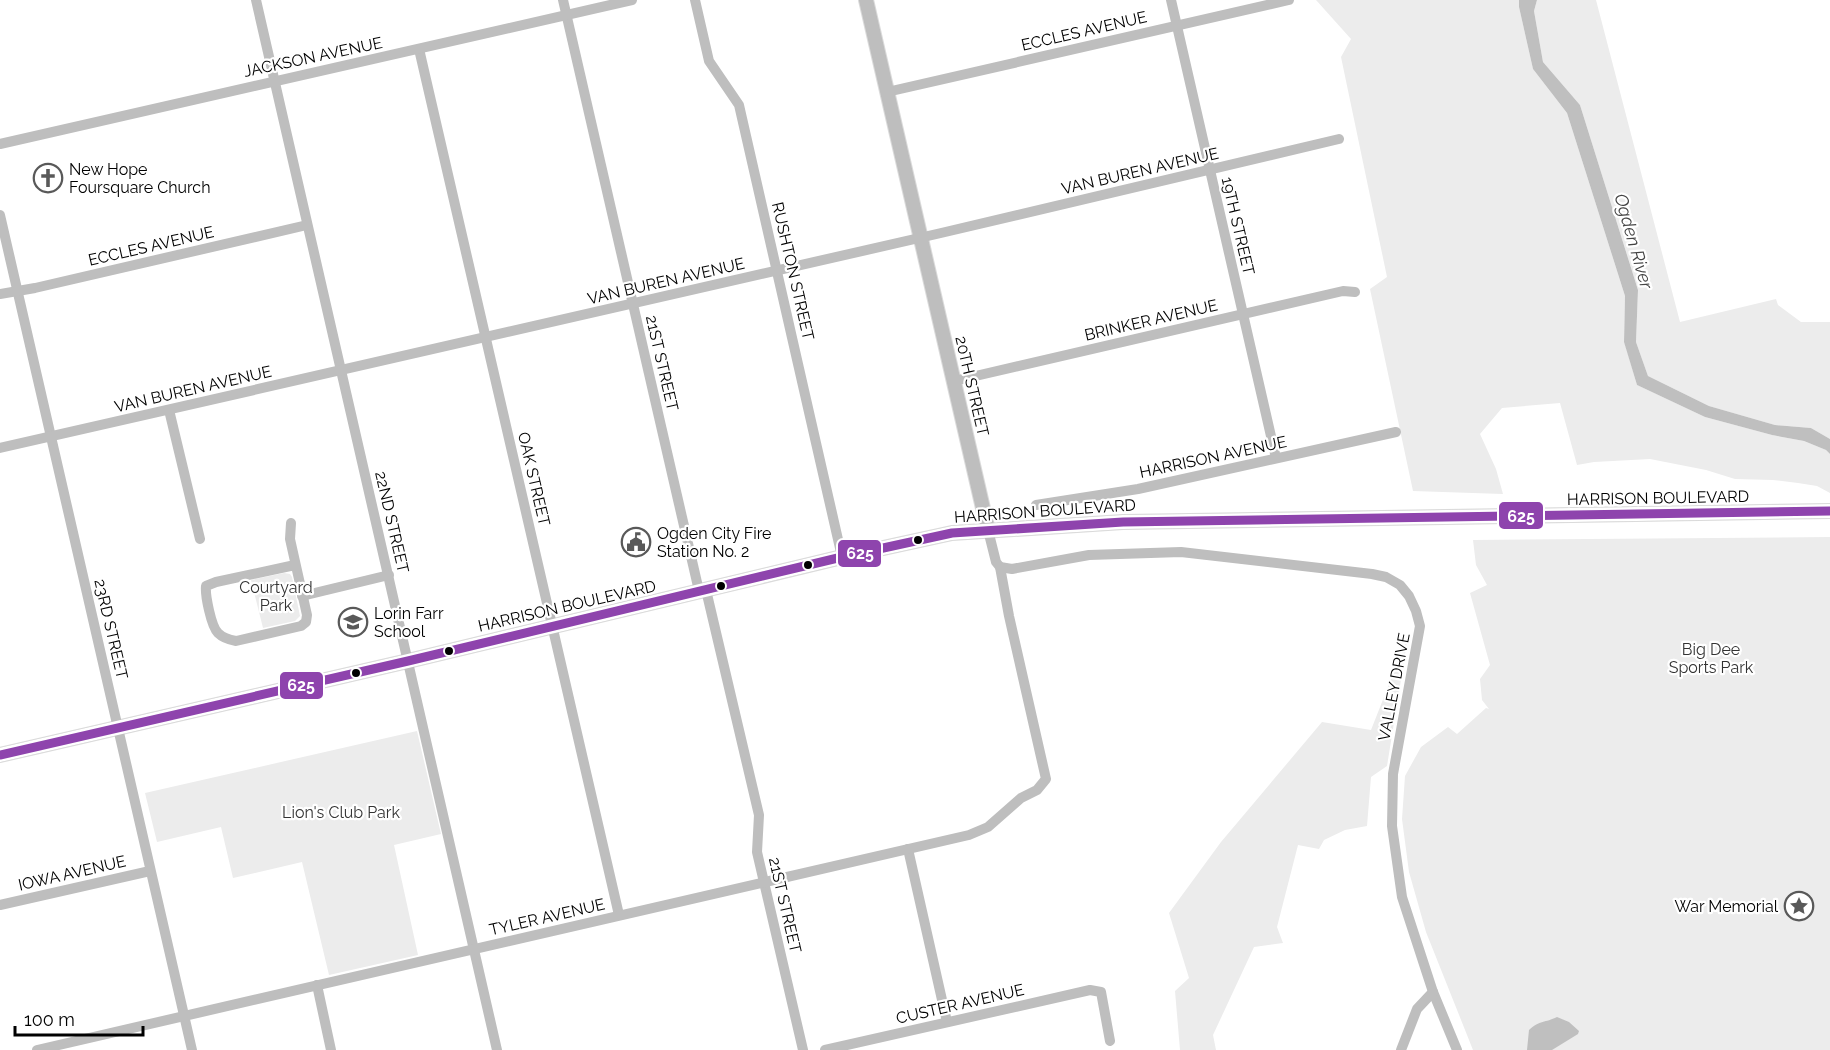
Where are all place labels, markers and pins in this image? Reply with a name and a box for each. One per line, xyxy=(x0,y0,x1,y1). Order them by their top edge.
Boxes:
place label: New Hope Foursquare Church xyxy=(69,160,210,197)
church icon: New Hope Foursquare Church xyxy=(32,162,64,194)
place label: Ogden City Fire Station No. 2 xyxy=(657,524,771,561)
public building icon: Ogden City Fire Station No. 2 xyxy=(620,526,652,558)
unlabelled marker xyxy=(912,534,924,546)
unlabelled marker xyxy=(802,559,814,571)
unlabelled marker xyxy=(715,580,727,592)
place label: Lorin Farr School xyxy=(374,604,444,641)
school or university icon: Lorin Farr School xyxy=(337,606,369,638)
unlabelled marker xyxy=(443,645,455,657)
unlabelled marker xyxy=(350,667,362,679)
place icon: War Memorial xyxy=(1783,890,1815,922)
place label: War Memorial xyxy=(1674,897,1779,916)

